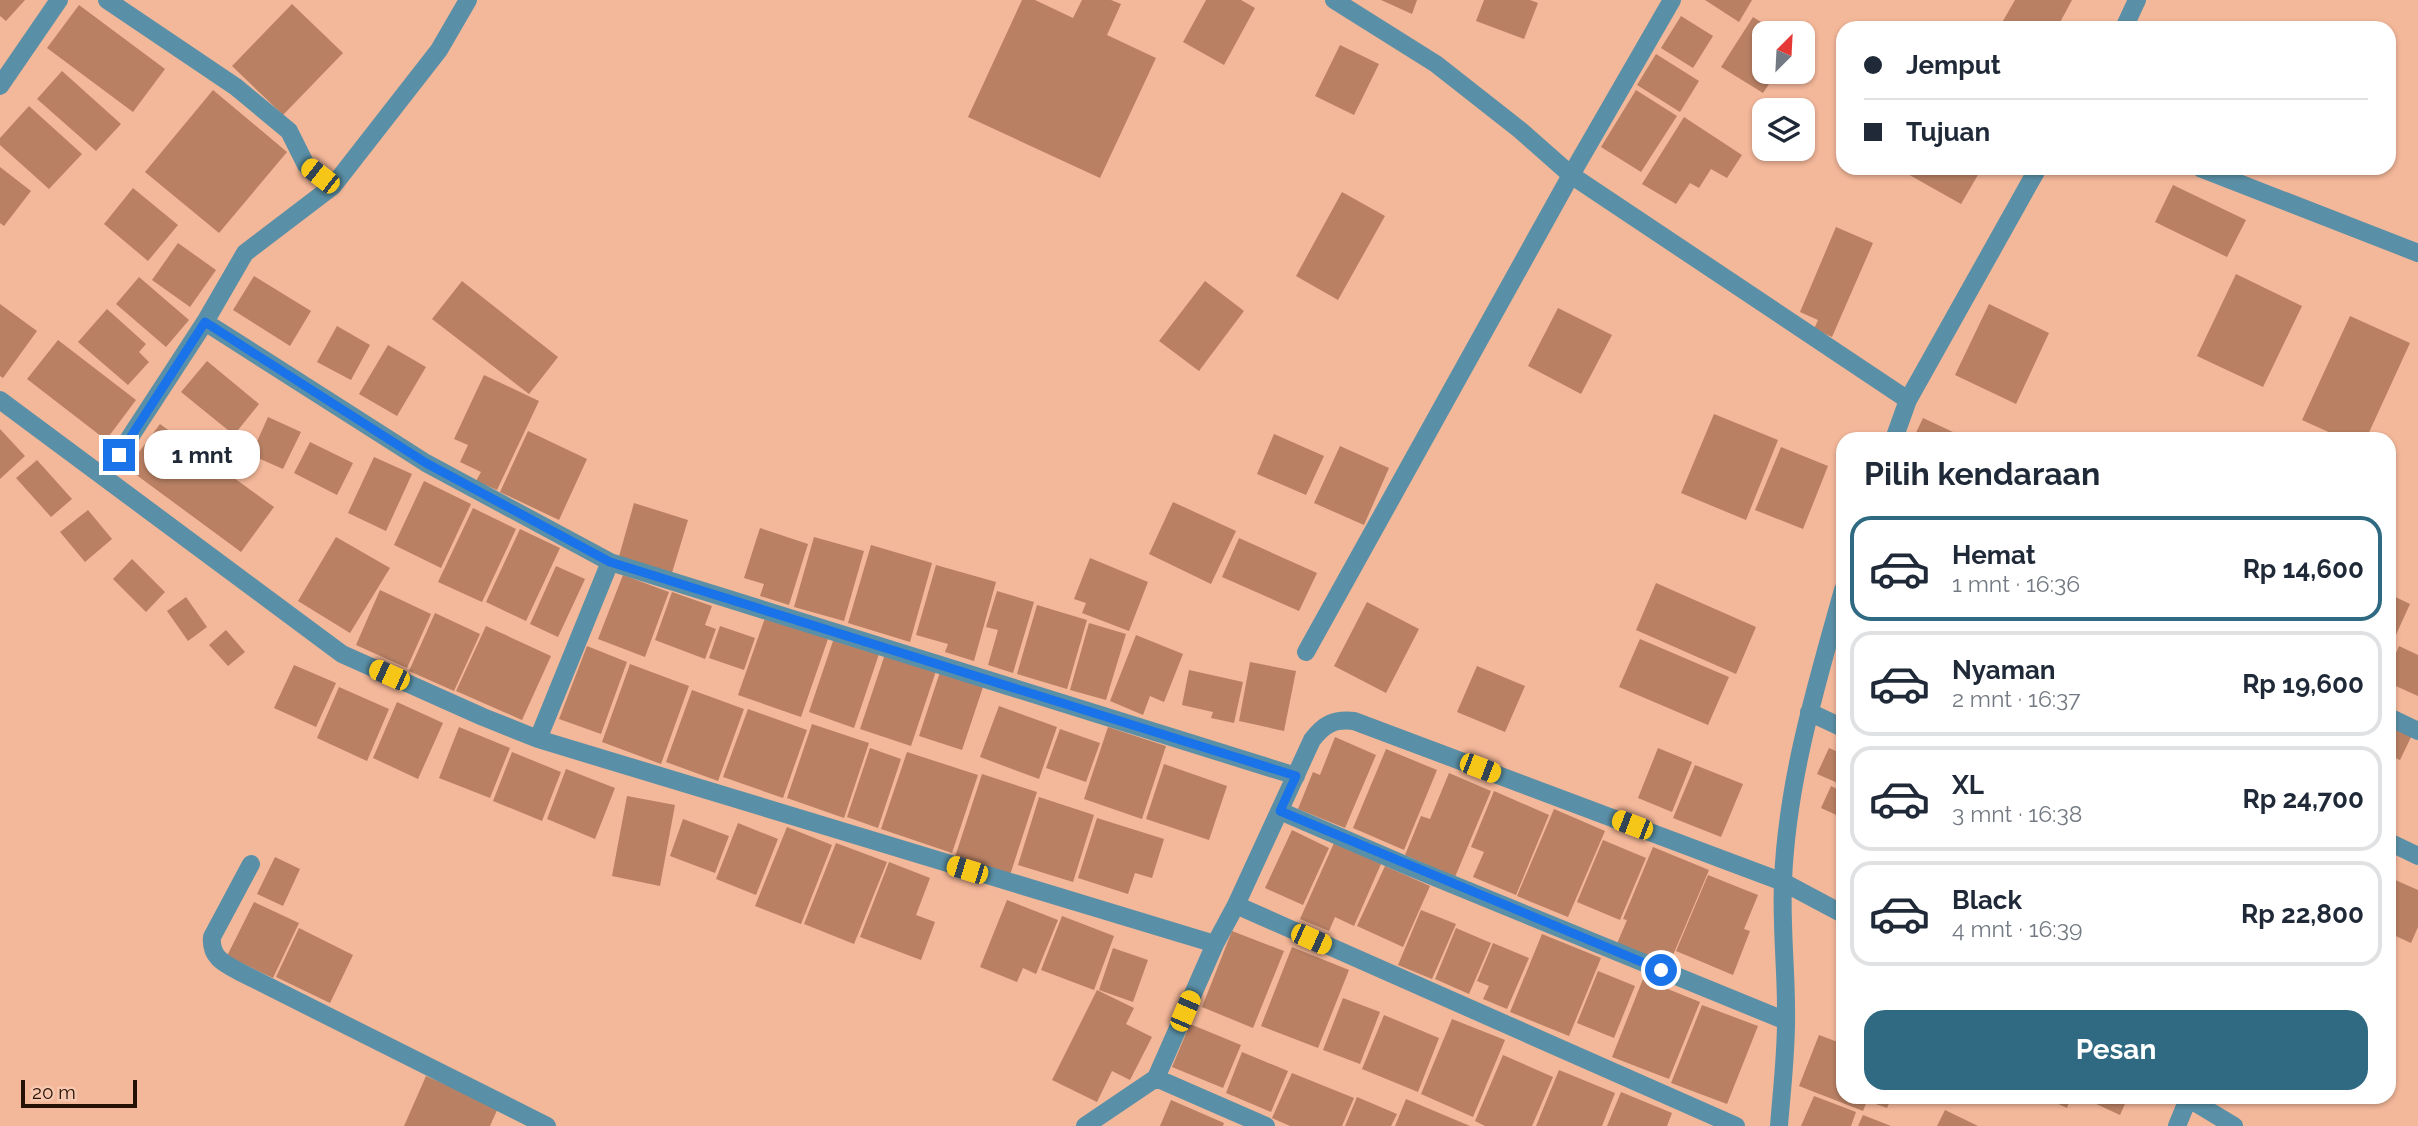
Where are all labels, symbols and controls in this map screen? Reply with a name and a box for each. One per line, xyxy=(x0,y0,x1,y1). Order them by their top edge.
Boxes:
north arrow xyxy=(1752,21,1815,84)
map controls xyxy=(1752,21,1815,161)
text: Jemput xyxy=(1906,50,2001,80)
button: layers xyxy=(1752,98,1815,161)
text: Tujuan xyxy=(1906,117,1990,147)
car xyxy=(297,155,344,197)
callout: 1 mnt xyxy=(144,430,259,480)
route end xyxy=(103,439,135,471)
text: 1 mnt xyxy=(172,441,232,468)
text: Pilih kendaraan xyxy=(1864,455,2100,492)
icon: car xyxy=(1868,537,1931,600)
text: Hemat xyxy=(1952,540,2036,570)
text: Rp 14,600 xyxy=(2243,554,2364,584)
text: 1 mnt · 16:36 xyxy=(1952,570,2080,597)
icon: car xyxy=(1868,652,1931,715)
text: Nyaman xyxy=(1952,655,2056,685)
car xyxy=(366,657,413,693)
text: Rp 19,600 xyxy=(2242,669,2364,699)
text: 2 mnt · 16:37 xyxy=(1952,685,2081,712)
car xyxy=(1457,751,1504,785)
icon: car xyxy=(1868,767,1931,830)
text: XL xyxy=(1952,770,1984,800)
text: Rp 24,700 xyxy=(2243,784,2364,814)
text: 3 mnt · 16:38 xyxy=(1952,800,2082,827)
car xyxy=(1609,808,1656,842)
car xyxy=(944,854,991,886)
icon: car xyxy=(1868,882,1931,945)
text: Black xyxy=(1952,885,2022,915)
text: Rp 22,800 xyxy=(2241,899,2364,929)
text: 4 mnt · 16:39 xyxy=(1952,915,2082,942)
car xyxy=(1288,921,1335,957)
route start xyxy=(1645,954,1677,986)
car xyxy=(1168,988,1203,1034)
button: Pesan xyxy=(1864,1010,2368,1090)
scale bar xyxy=(21,1077,136,1109)
text: 20 m xyxy=(32,1081,76,1103)

